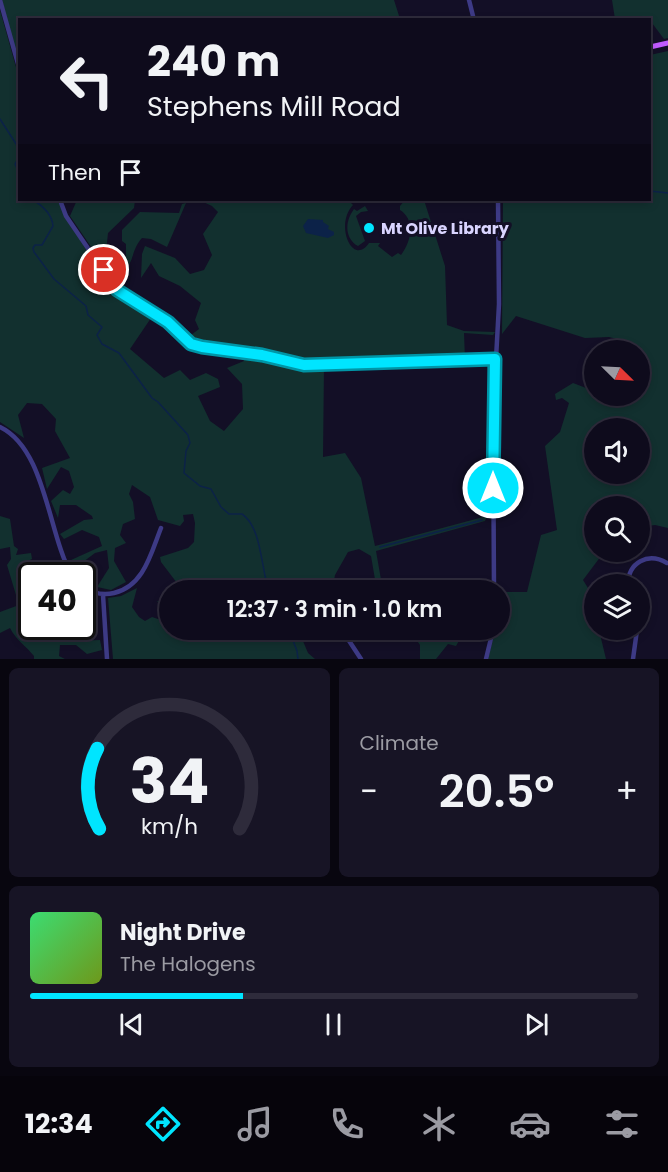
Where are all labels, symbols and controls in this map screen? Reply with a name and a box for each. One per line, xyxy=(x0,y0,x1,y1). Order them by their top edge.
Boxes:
text: 240 m xyxy=(147,32,280,91)
icon: left xyxy=(48,42,126,120)
text: Stephens Mill Road xyxy=(147,88,401,125)
icon: arrive xyxy=(114,156,147,189)
text: Then xyxy=(48,157,102,188)
place label: Mt Olive Library xyxy=(381,217,510,240)
marker: Mt Olive Library xyxy=(362,221,376,235)
pin xyxy=(78,244,129,295)
icon: arrive xyxy=(87,253,120,286)
north arrow xyxy=(584,340,650,406)
map controls xyxy=(584,340,650,640)
button: sound xyxy=(584,418,650,484)
position arrow xyxy=(461,456,525,520)
button: search xyxy=(584,496,650,562)
speed limit sign: 40 xyxy=(18,562,96,640)
button: layers xyxy=(584,574,650,640)
text: 12:37 · 3 min · 1.0 km xyxy=(227,594,442,625)
text: Climate xyxy=(360,729,439,757)
text: 34 xyxy=(129,737,209,825)
text: 20.5° xyxy=(439,760,554,823)
text: − xyxy=(360,768,378,815)
text: + xyxy=(615,768,638,815)
text: km/h xyxy=(141,812,198,843)
text: Night Drive xyxy=(120,917,246,948)
text: The Halogens xyxy=(120,950,256,978)
icon: previous xyxy=(115,1008,148,1041)
icon: pause xyxy=(317,1008,350,1041)
icon: next xyxy=(520,1008,553,1041)
icon: directions xyxy=(142,1103,184,1145)
icon: music xyxy=(234,1103,276,1145)
icon: phone xyxy=(326,1103,368,1145)
icon: climate xyxy=(418,1103,460,1145)
icon: car xyxy=(509,1103,551,1145)
icon: filters xyxy=(601,1103,643,1145)
text: 12:34 xyxy=(25,1105,93,1142)

